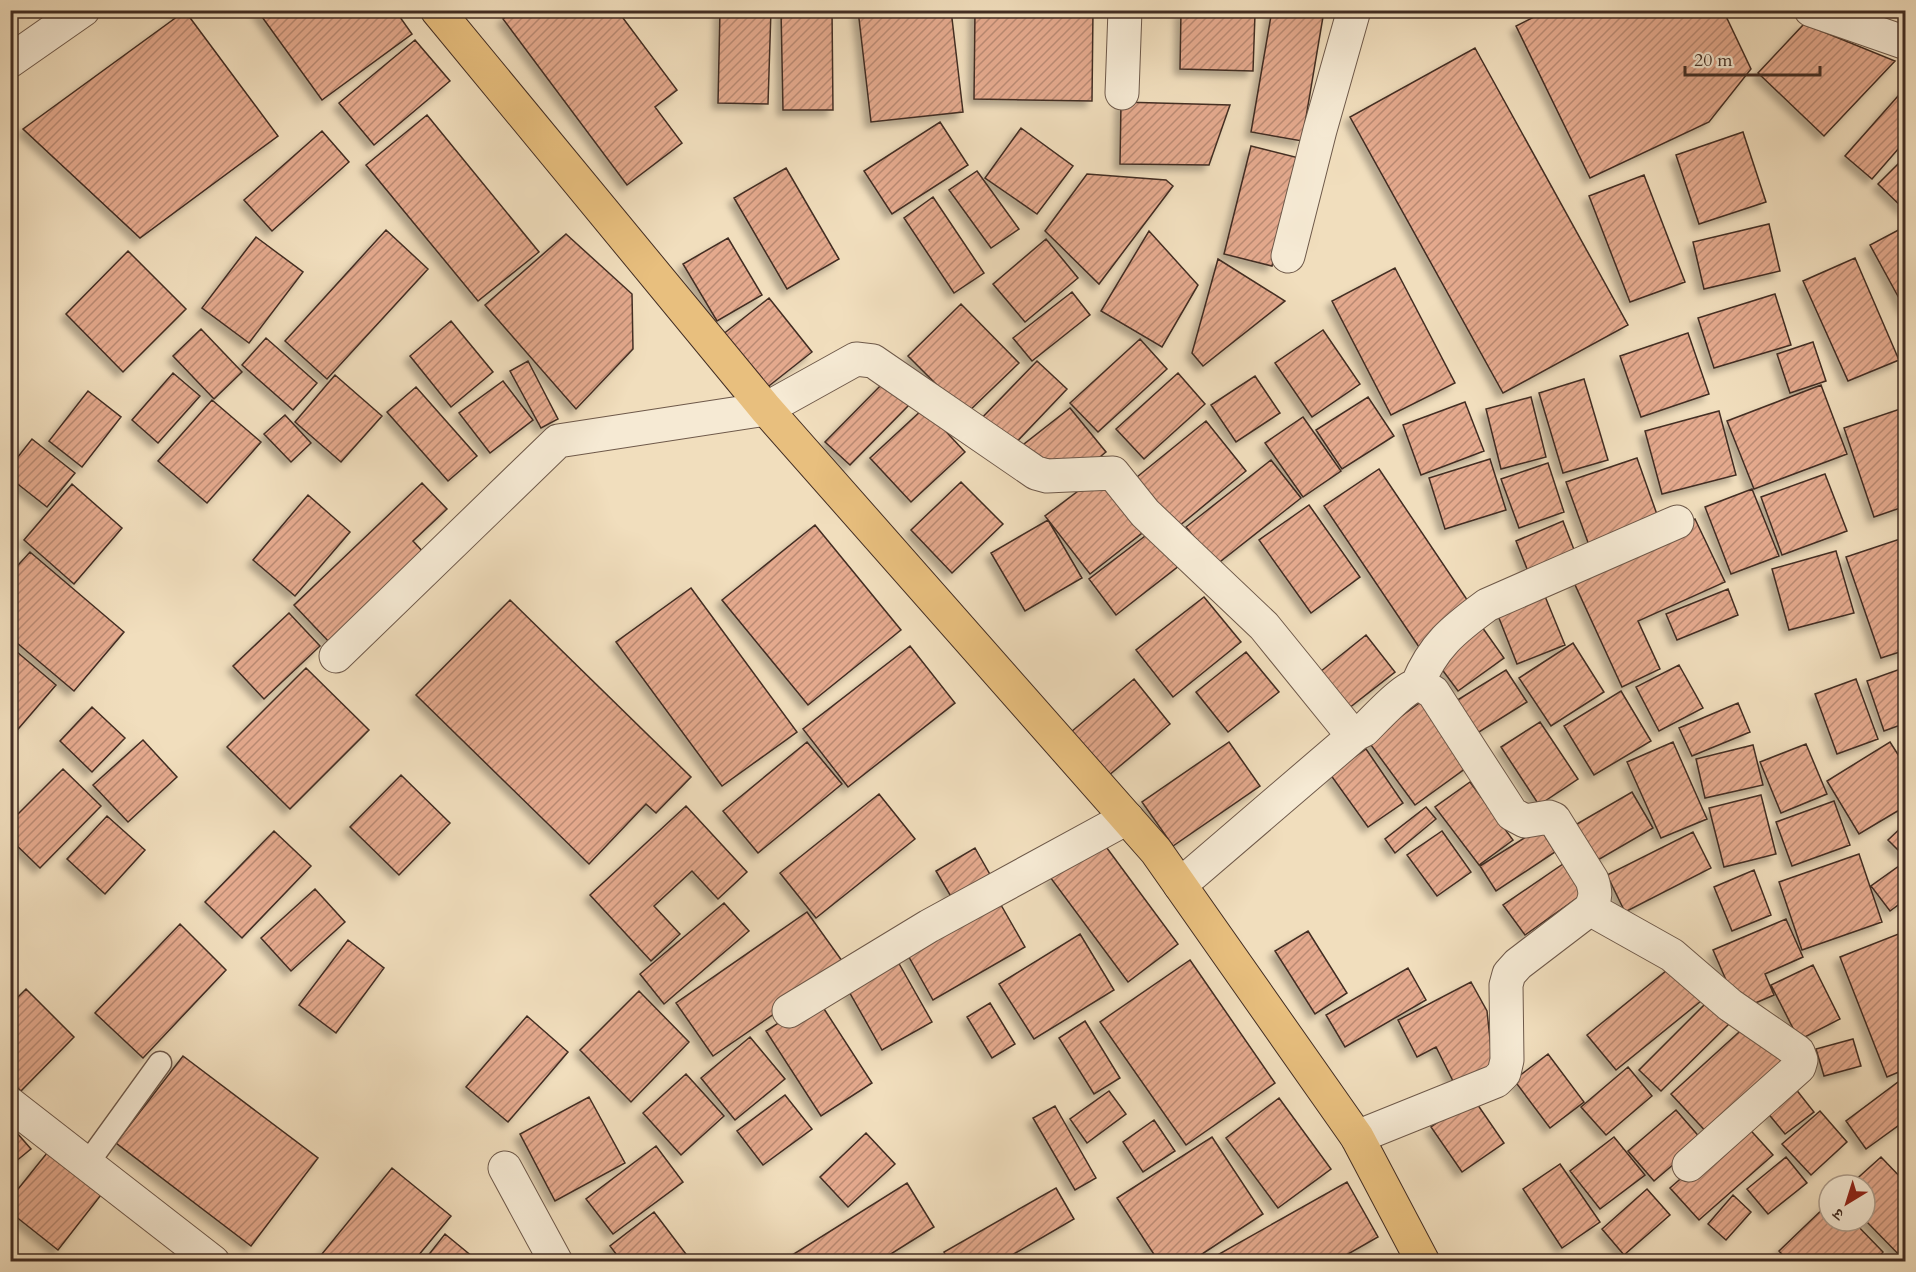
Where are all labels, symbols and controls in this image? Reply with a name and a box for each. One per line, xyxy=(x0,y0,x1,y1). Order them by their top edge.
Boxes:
scale bar xyxy=(1685,39,1820,77)
text: 20 m xyxy=(1694,48,1733,73)
north arrow xyxy=(1817,1173,1877,1233)
text: उ xyxy=(1827,1202,1849,1226)

